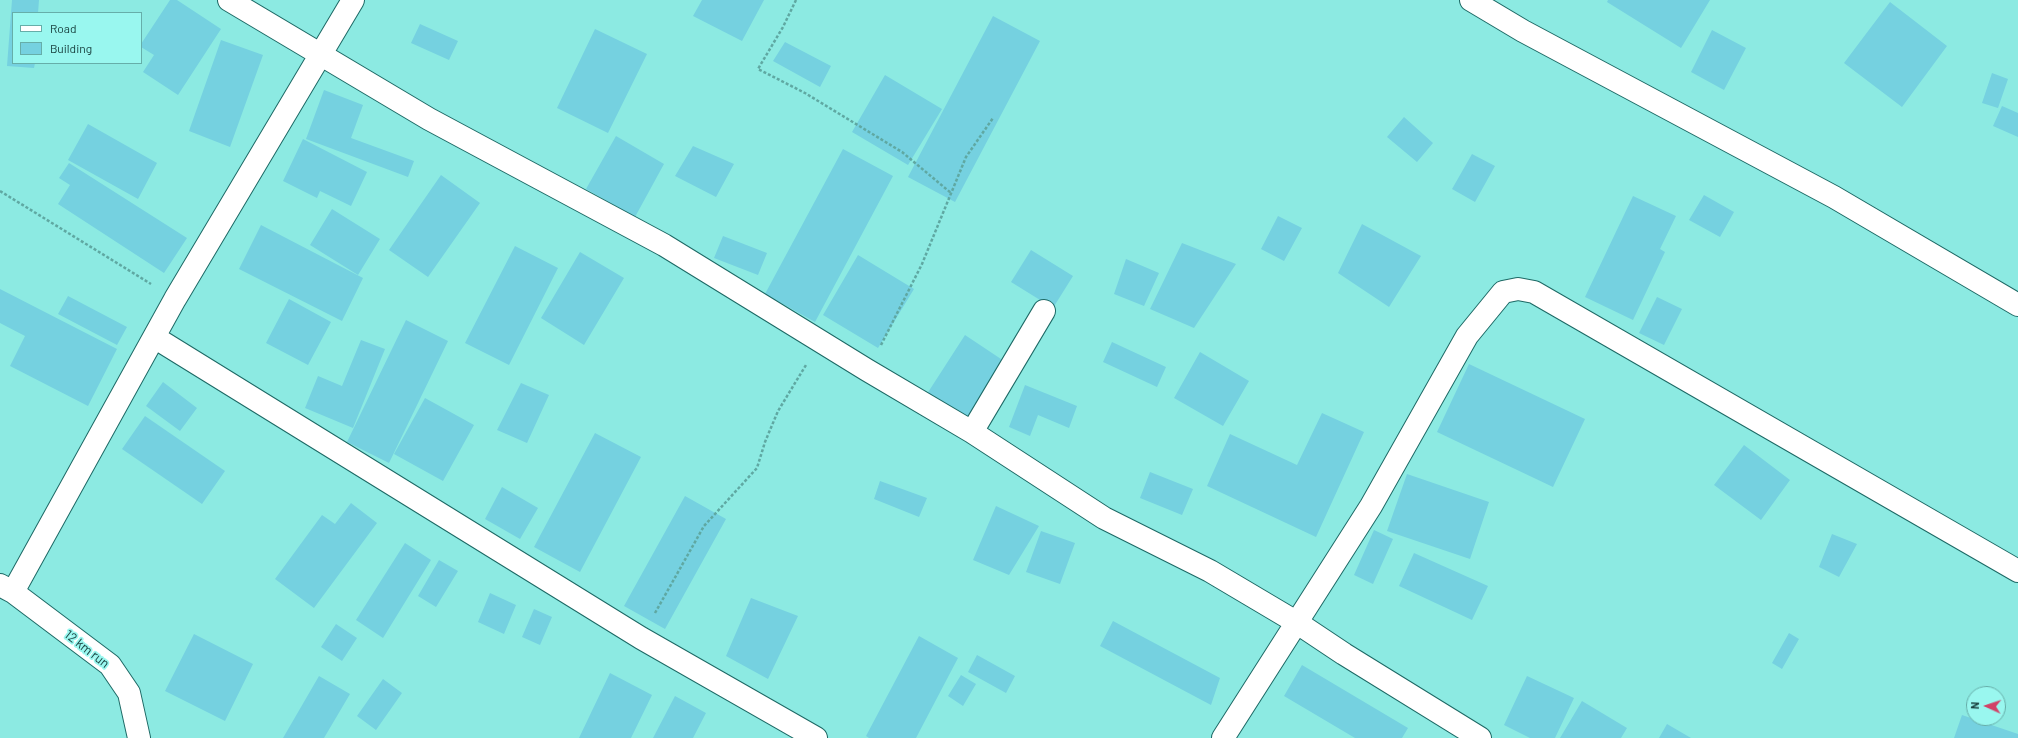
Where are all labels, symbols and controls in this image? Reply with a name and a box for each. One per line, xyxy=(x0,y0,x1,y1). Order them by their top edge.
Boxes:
legend xyxy=(12,12,142,64)
text: Road xyxy=(50,21,77,35)
text: Building xyxy=(50,41,92,55)
street label: 12 km run xyxy=(61,627,113,671)
north arrow xyxy=(1966,686,2006,726)
text: N xyxy=(1968,701,1981,709)

